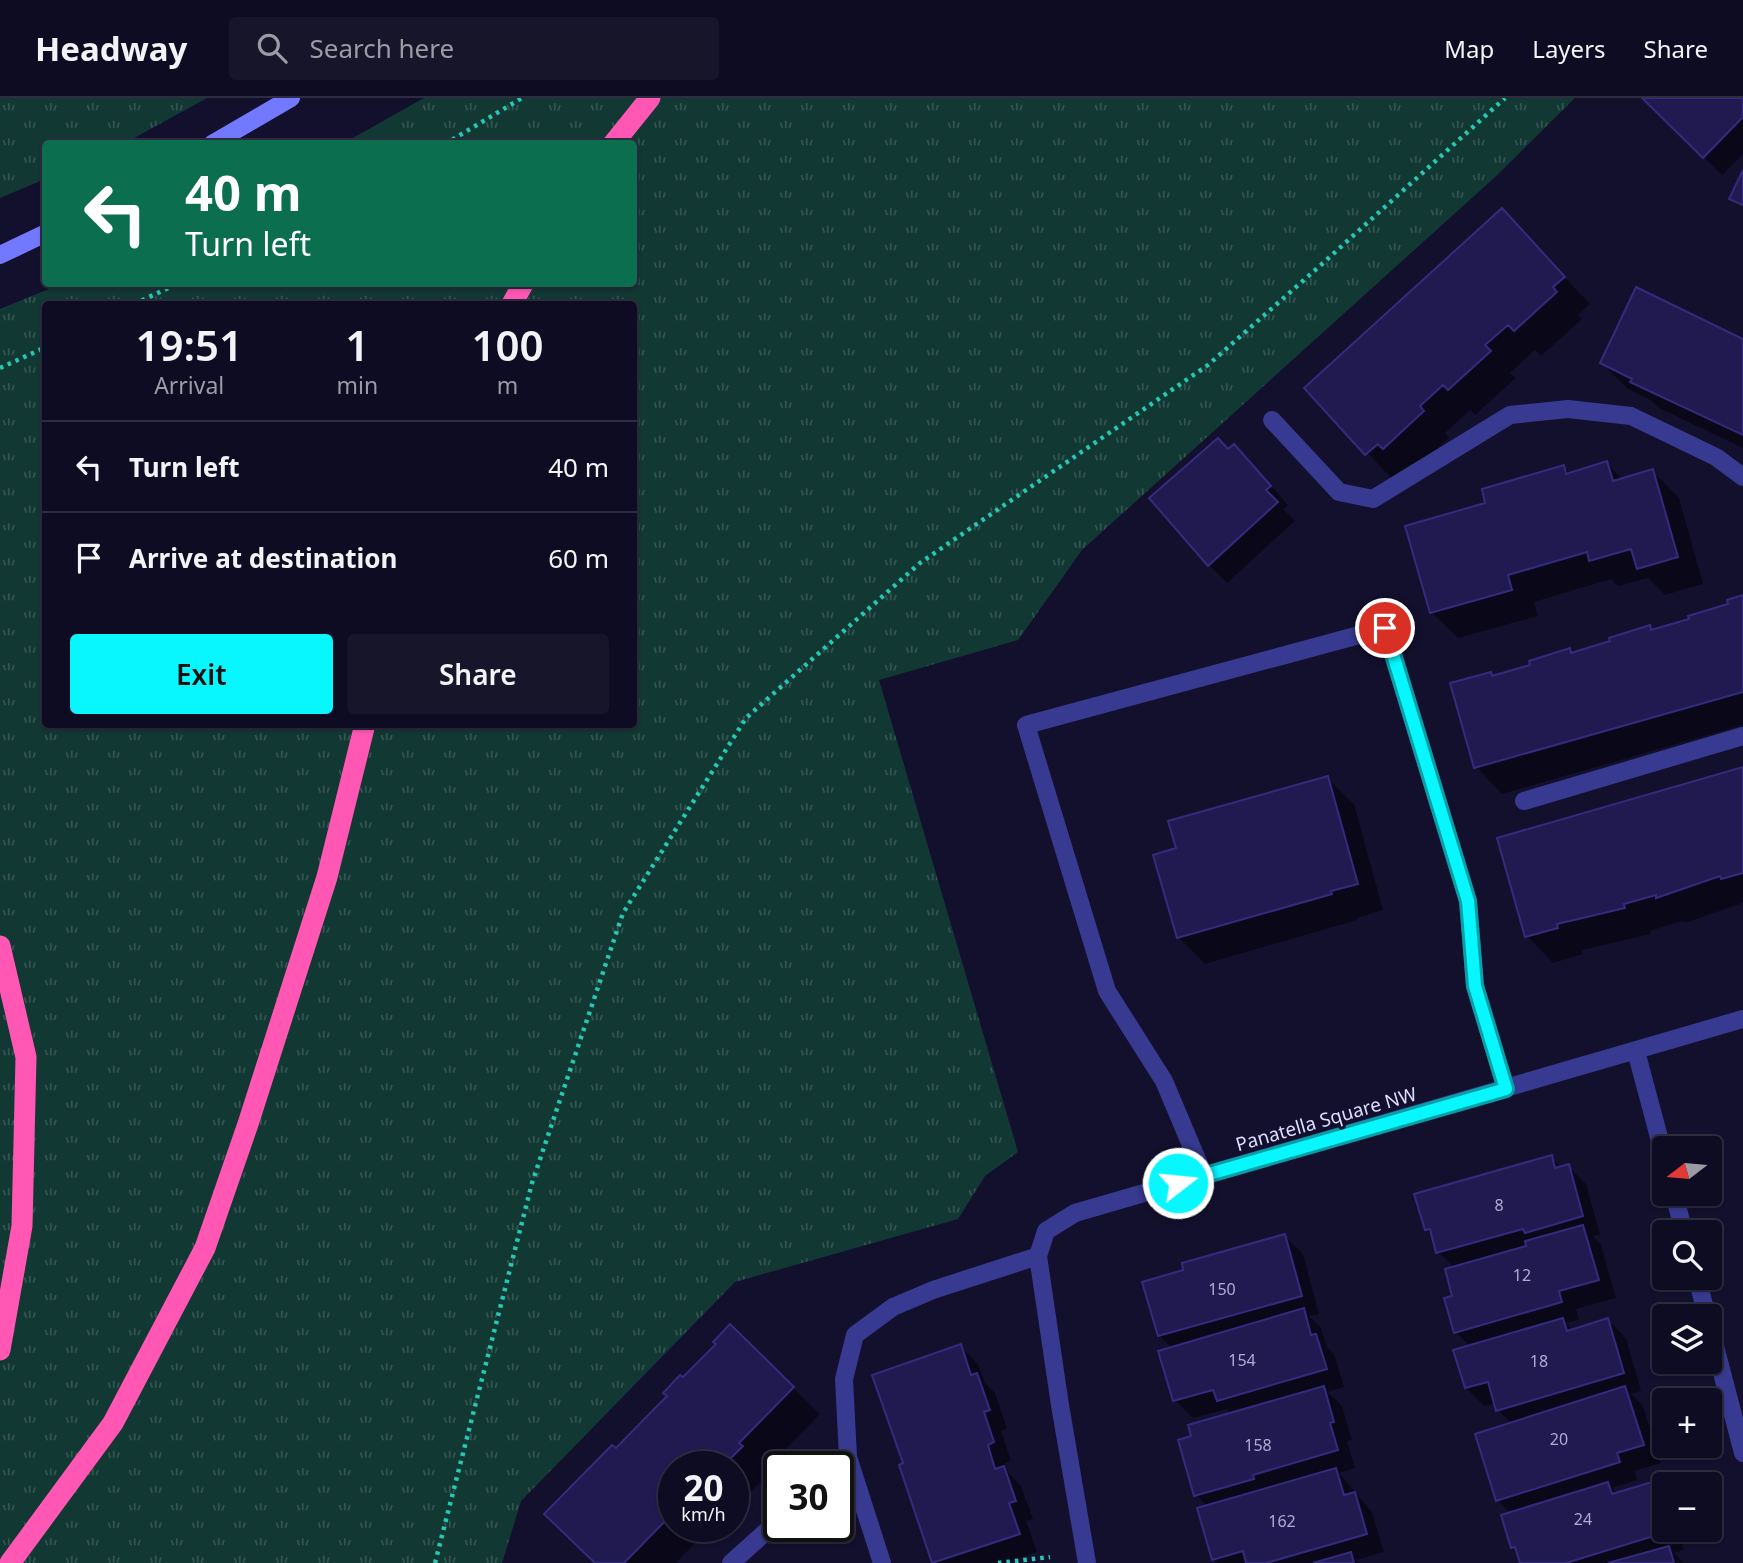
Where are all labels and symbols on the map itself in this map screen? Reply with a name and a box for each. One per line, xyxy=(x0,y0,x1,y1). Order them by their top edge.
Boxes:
pin xyxy=(1355,598,1415,658)
street label: Panatella Square NW xyxy=(1232,1081,1420,1157)
north arrow xyxy=(1652,1136,1722,1206)
position arrow xyxy=(1141,1146,1215,1220)
house number: 8 xyxy=(1494,1194,1504,1216)
house number: 12 xyxy=(1513,1264,1531,1286)
house number: 150 xyxy=(1208,1278,1236,1300)
house number: 154 xyxy=(1228,1349,1256,1371)
house number: 18 xyxy=(1530,1350,1548,1372)
house number: 20 xyxy=(1550,1428,1568,1450)
house number: 158 xyxy=(1244,1434,1272,1456)
speed limit sign: 30 xyxy=(763,1451,854,1542)
house number: 24 xyxy=(1574,1508,1592,1530)
house number: 162 xyxy=(1268,1510,1296,1532)

